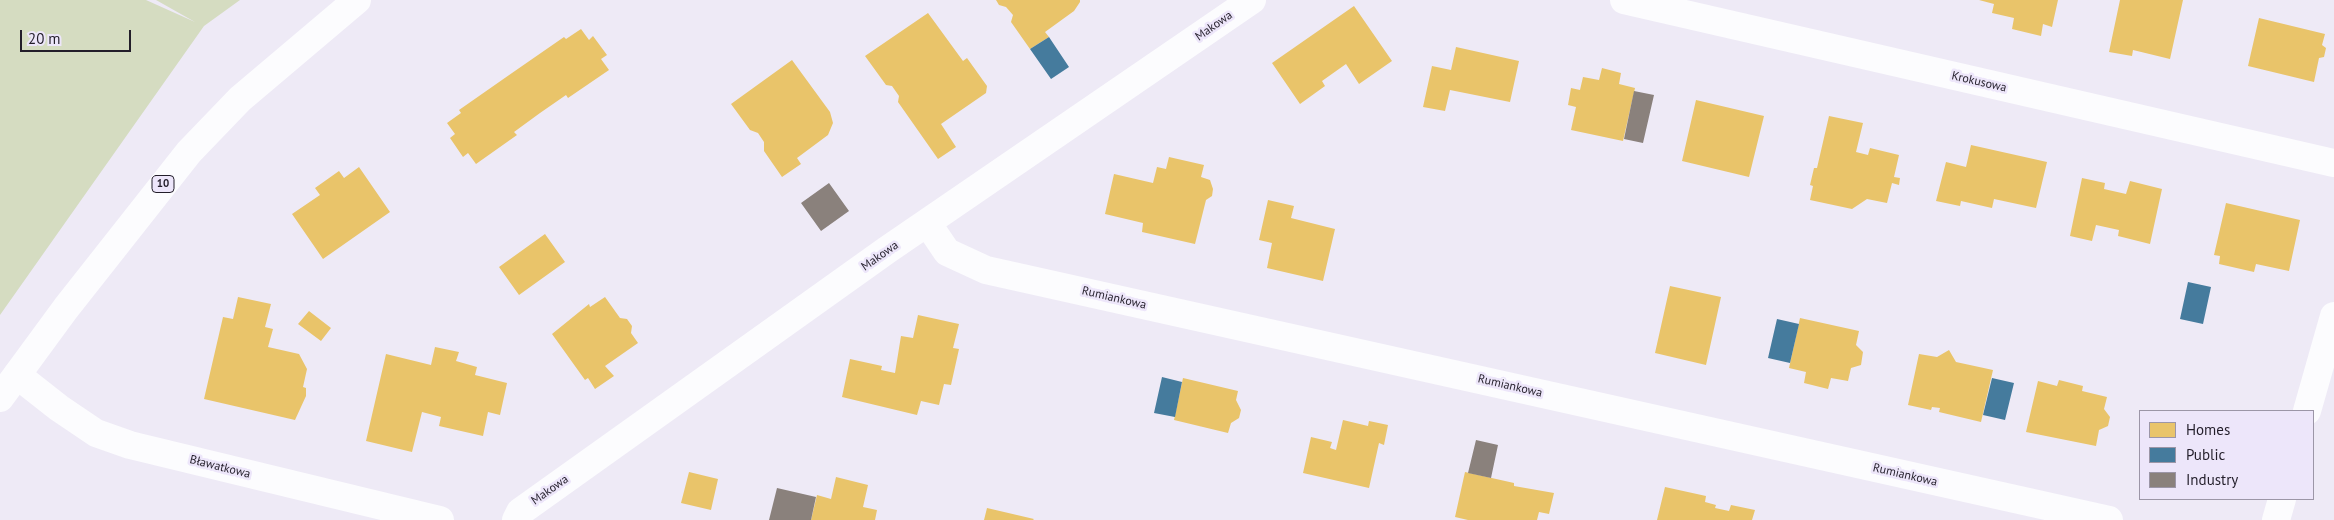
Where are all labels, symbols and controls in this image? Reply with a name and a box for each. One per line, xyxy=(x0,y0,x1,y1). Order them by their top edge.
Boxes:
street label: Makowa xyxy=(1193,8,1235,44)
scale bar xyxy=(22,20,134,52)
text: 20 m xyxy=(28,29,61,48)
street label: Krokusowa xyxy=(1950,69,2008,95)
road number: 10 xyxy=(152,175,174,192)
street label: Makowa xyxy=(859,238,901,274)
street label: Rumiankowa xyxy=(1080,284,1148,312)
street label: Rumiankowa xyxy=(1476,372,1544,400)
legend xyxy=(2139,410,2314,500)
text: Homes xyxy=(2186,420,2230,439)
text: Public xyxy=(2186,445,2225,464)
street label: Bławatkowa xyxy=(188,453,252,481)
street label: Rumiankowa xyxy=(1871,461,1939,489)
text: Industry xyxy=(2186,470,2238,489)
street label: Makowa xyxy=(529,472,571,508)

